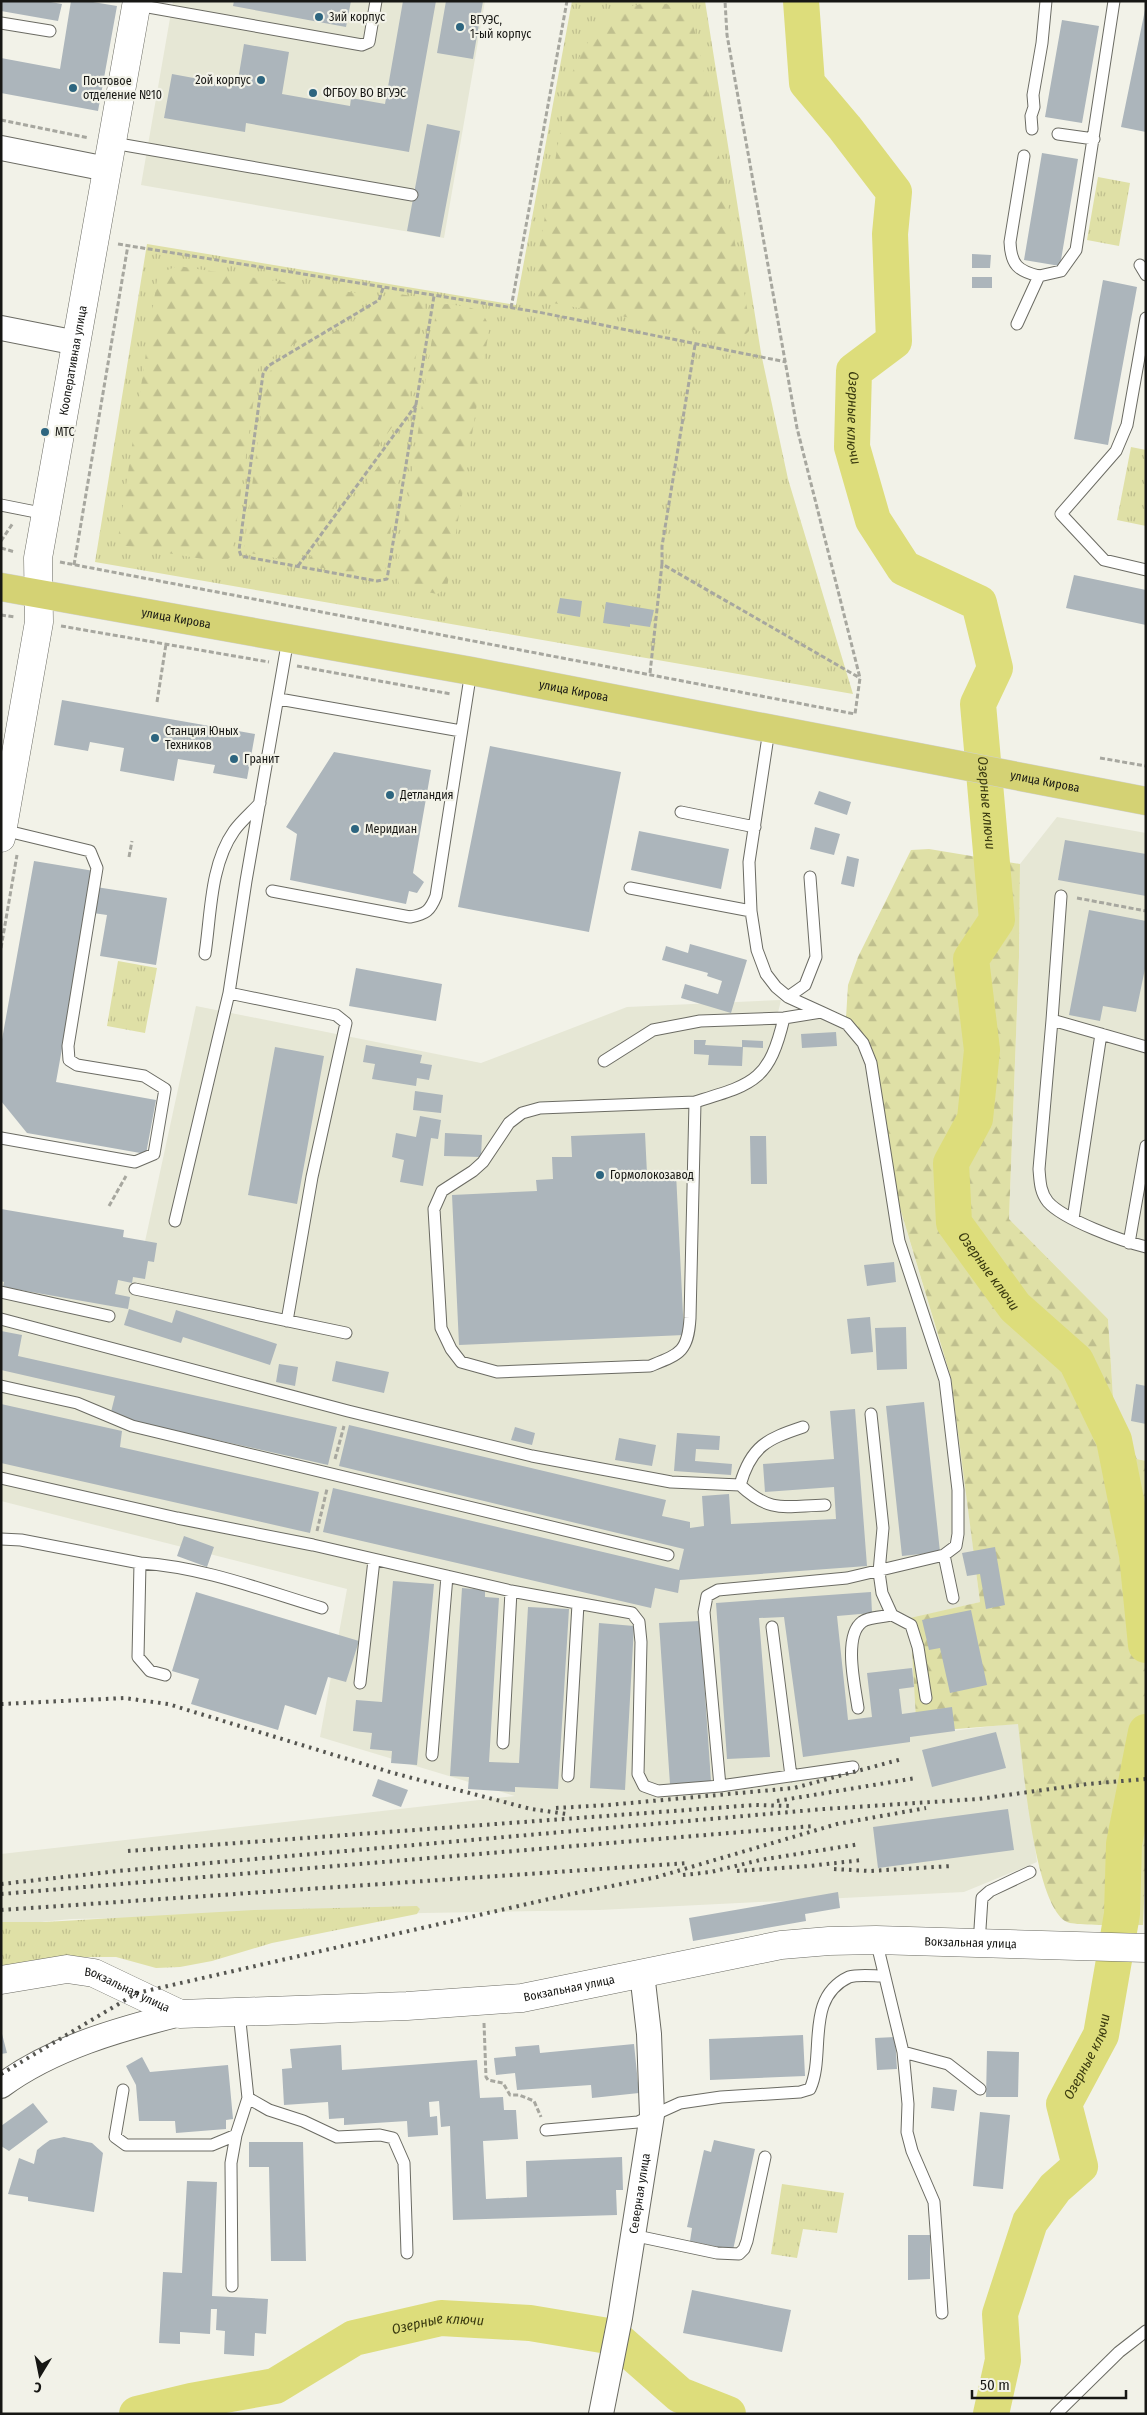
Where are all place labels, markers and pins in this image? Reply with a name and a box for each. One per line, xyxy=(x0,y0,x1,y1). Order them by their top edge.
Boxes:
place label: 3ий корпус xyxy=(329,10,385,24)
marker: 3ий корпус xyxy=(313,11,325,23)
place label: ВГУЭС, 1-ый корпус xyxy=(470,13,531,41)
marker: ВГУЭС, 1-ый корпус xyxy=(454,21,466,33)
place label: 2ой корпус xyxy=(195,73,251,87)
place label: Почтовое отделение №10 xyxy=(83,74,162,102)
marker: 2ой корпус xyxy=(255,74,267,86)
marker: Почтовое отделение №10 xyxy=(67,82,79,94)
place label: ФГБОУ ВО ВГУЭС xyxy=(323,86,406,100)
marker: ФГБОУ ВО ВГУЭС xyxy=(307,87,319,99)
place label: МТС xyxy=(55,425,75,439)
marker: МТС xyxy=(39,426,51,438)
place label: Станция Юных Техников xyxy=(165,724,239,752)
marker: Станция Юных Техников xyxy=(149,732,161,744)
place label: Гранит xyxy=(244,752,280,766)
marker: Гранит xyxy=(228,753,240,765)
place label: Детландия xyxy=(399,788,454,802)
marker: Детландия xyxy=(384,789,396,801)
place label: Меридиан xyxy=(365,822,417,836)
marker: Меридиан xyxy=(349,823,361,835)
place label: Гормолокозавод xyxy=(610,1168,694,1182)
marker: Гормолокозавод xyxy=(594,1169,606,1181)

